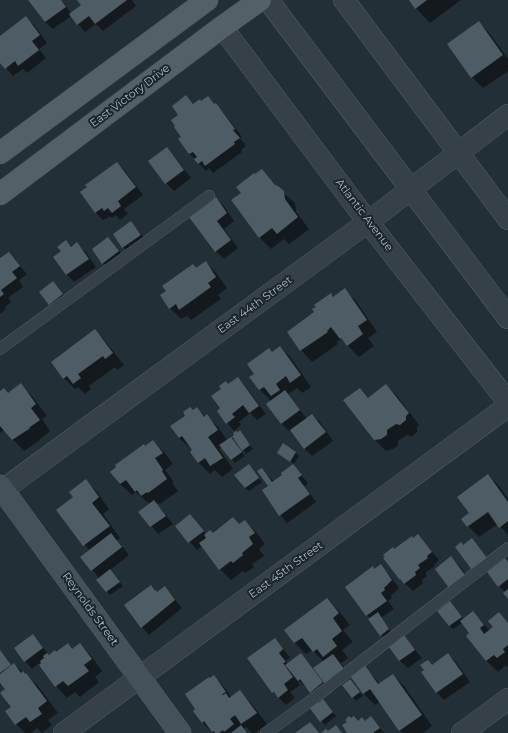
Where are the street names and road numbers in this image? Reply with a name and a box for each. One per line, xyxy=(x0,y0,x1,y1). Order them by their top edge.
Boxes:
street label: East Victory Drive xyxy=(88,62,172,130)
street label: Atlantic Avenue xyxy=(332,176,396,254)
street label: East 44th Street xyxy=(215,273,295,337)
street label: East 45th Street xyxy=(247,539,325,601)
street label: Reynolds Street xyxy=(59,570,121,648)

